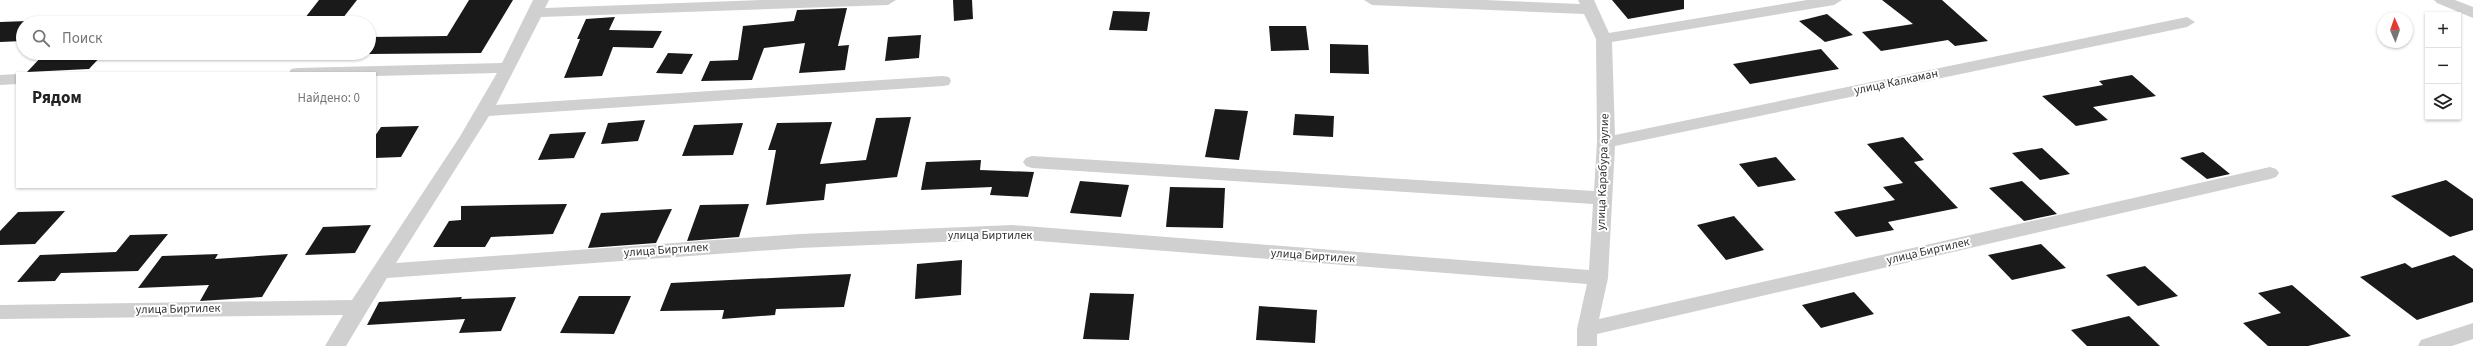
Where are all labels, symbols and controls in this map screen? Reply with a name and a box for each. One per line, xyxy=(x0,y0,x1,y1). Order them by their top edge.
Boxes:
north arrow xyxy=(2377,12,2413,48)
map controls xyxy=(2425,12,2461,120)
button: + xyxy=(2425,12,2461,48)
search box xyxy=(16,16,376,60)
icon: search xyxy=(30,27,52,49)
text: Поиск xyxy=(62,28,103,49)
button: − xyxy=(2425,48,2461,84)
street label: улица Калкаман xyxy=(1852,65,1940,99)
button: layers xyxy=(2425,84,2461,120)
text: Рядом xyxy=(32,86,82,110)
text: Найдено: 0 xyxy=(298,89,360,107)
street label: улица Карабура аулие xyxy=(1592,113,1614,231)
street label: улица Биртилек xyxy=(948,227,1032,244)
street label: улица Биртилек xyxy=(1885,233,1971,269)
street label: улица Биртилек xyxy=(623,239,709,261)
street label: улица Биртилек xyxy=(1270,245,1356,267)
street label: улица Биртилек xyxy=(136,300,221,318)

